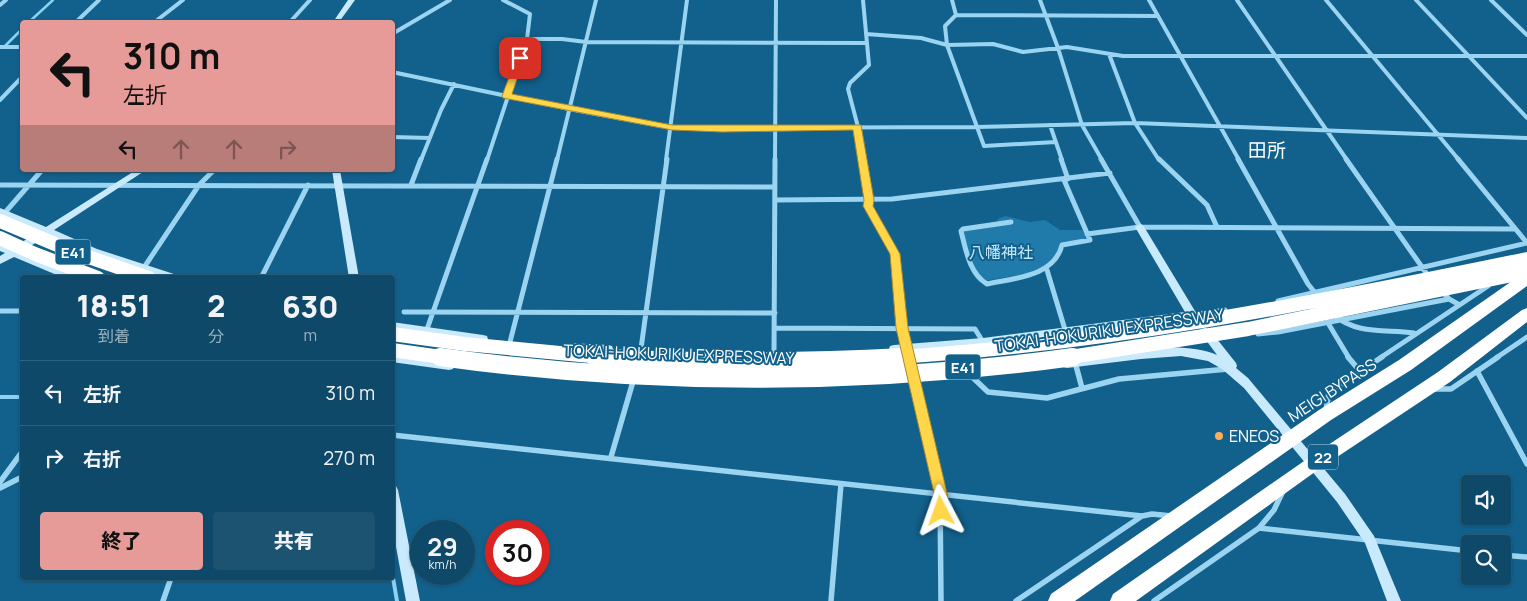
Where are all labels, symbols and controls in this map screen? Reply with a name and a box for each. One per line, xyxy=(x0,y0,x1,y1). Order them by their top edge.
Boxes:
text: 310 m xyxy=(123,32,220,80)
pin xyxy=(499,37,541,79)
icon: left xyxy=(40,40,105,105)
icon: arrive xyxy=(506,44,534,72)
text: 左折 xyxy=(123,80,167,110)
icon: left xyxy=(114,135,142,163)
icon: ahead xyxy=(167,135,195,163)
icon: ahead xyxy=(220,135,248,163)
icon: right xyxy=(273,135,301,163)
district label: 田所 xyxy=(1248,137,1286,163)
road number: E41 xyxy=(56,240,90,264)
park label: 八幡神社 xyxy=(969,241,1033,263)
text: 18:51 xyxy=(76,285,151,326)
text: 2 xyxy=(207,285,225,326)
text: 630 xyxy=(282,286,339,327)
street label: TOKAI-HOKURIKU EXPRESSWAY xyxy=(993,303,1225,357)
text: m xyxy=(303,324,317,346)
text: 到着 xyxy=(98,325,130,347)
text: 分 xyxy=(208,325,224,347)
street label: TOKAI-HOKURIKU EXPRESSWAY xyxy=(563,339,795,369)
street label: MEIGI BYPASS xyxy=(1283,353,1381,427)
road number: E41 xyxy=(946,354,980,380)
icon: left xyxy=(40,379,68,407)
text: 310 m xyxy=(326,380,375,406)
text: 左折 xyxy=(83,381,121,407)
place label: ENEOS xyxy=(1229,425,1279,447)
marker: ENEOS xyxy=(1213,430,1225,442)
icon: right xyxy=(40,444,68,472)
road number: 22 xyxy=(1308,444,1338,470)
text: 270 m xyxy=(323,445,375,471)
text: 右折 xyxy=(83,446,121,472)
map controls xyxy=(1461,475,1511,585)
button: sound xyxy=(1461,475,1511,525)
position arrow xyxy=(914,484,966,536)
button: 終了 xyxy=(40,512,203,570)
button: 共有 xyxy=(213,512,375,570)
speed limit sign: 30 xyxy=(485,520,550,585)
text: 29 xyxy=(427,529,458,564)
button: search xyxy=(1461,535,1511,585)
text: km/h xyxy=(429,556,456,573)

